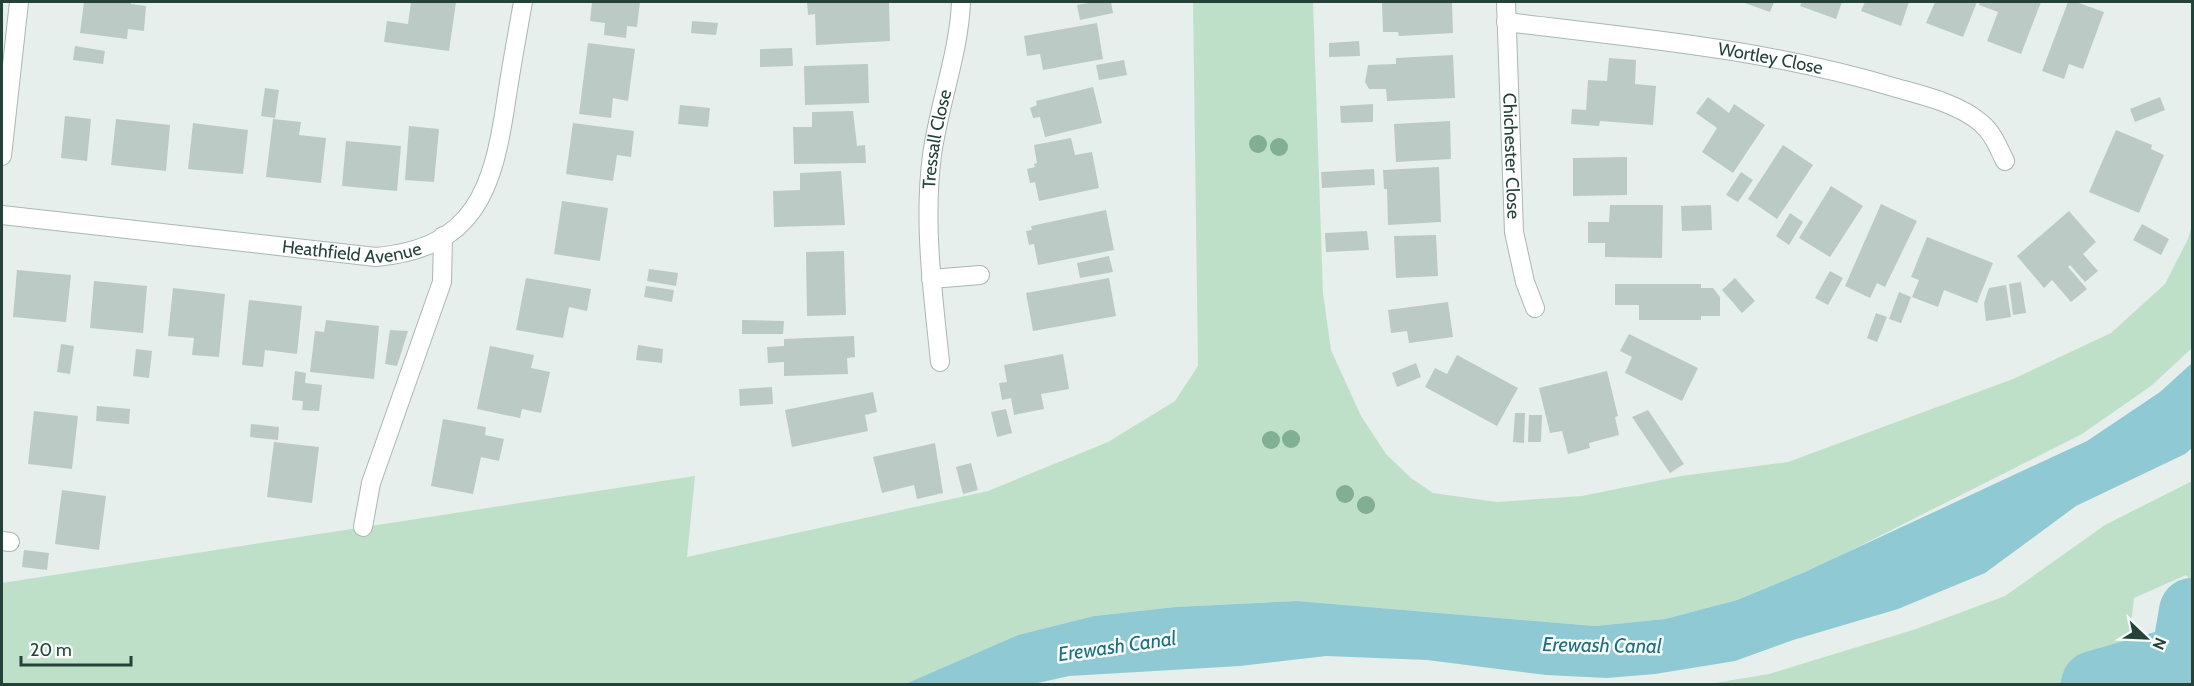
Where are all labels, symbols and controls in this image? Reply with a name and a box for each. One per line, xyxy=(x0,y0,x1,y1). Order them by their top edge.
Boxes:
street label: Wortley Close xyxy=(1716,38,1825,79)
street label: Tressall Close xyxy=(918,87,956,189)
street label: Chichester Close xyxy=(1498,92,1525,219)
street label: Heathfield Avenue xyxy=(281,236,424,268)
north arrow xyxy=(2116,608,2176,668)
water label: Erewash Canal xyxy=(1056,626,1178,666)
scale bar xyxy=(21,629,130,667)
water label: Erewash Canal xyxy=(1542,632,1662,658)
text: N xyxy=(2148,635,2170,653)
text: 20 m xyxy=(30,639,72,661)

